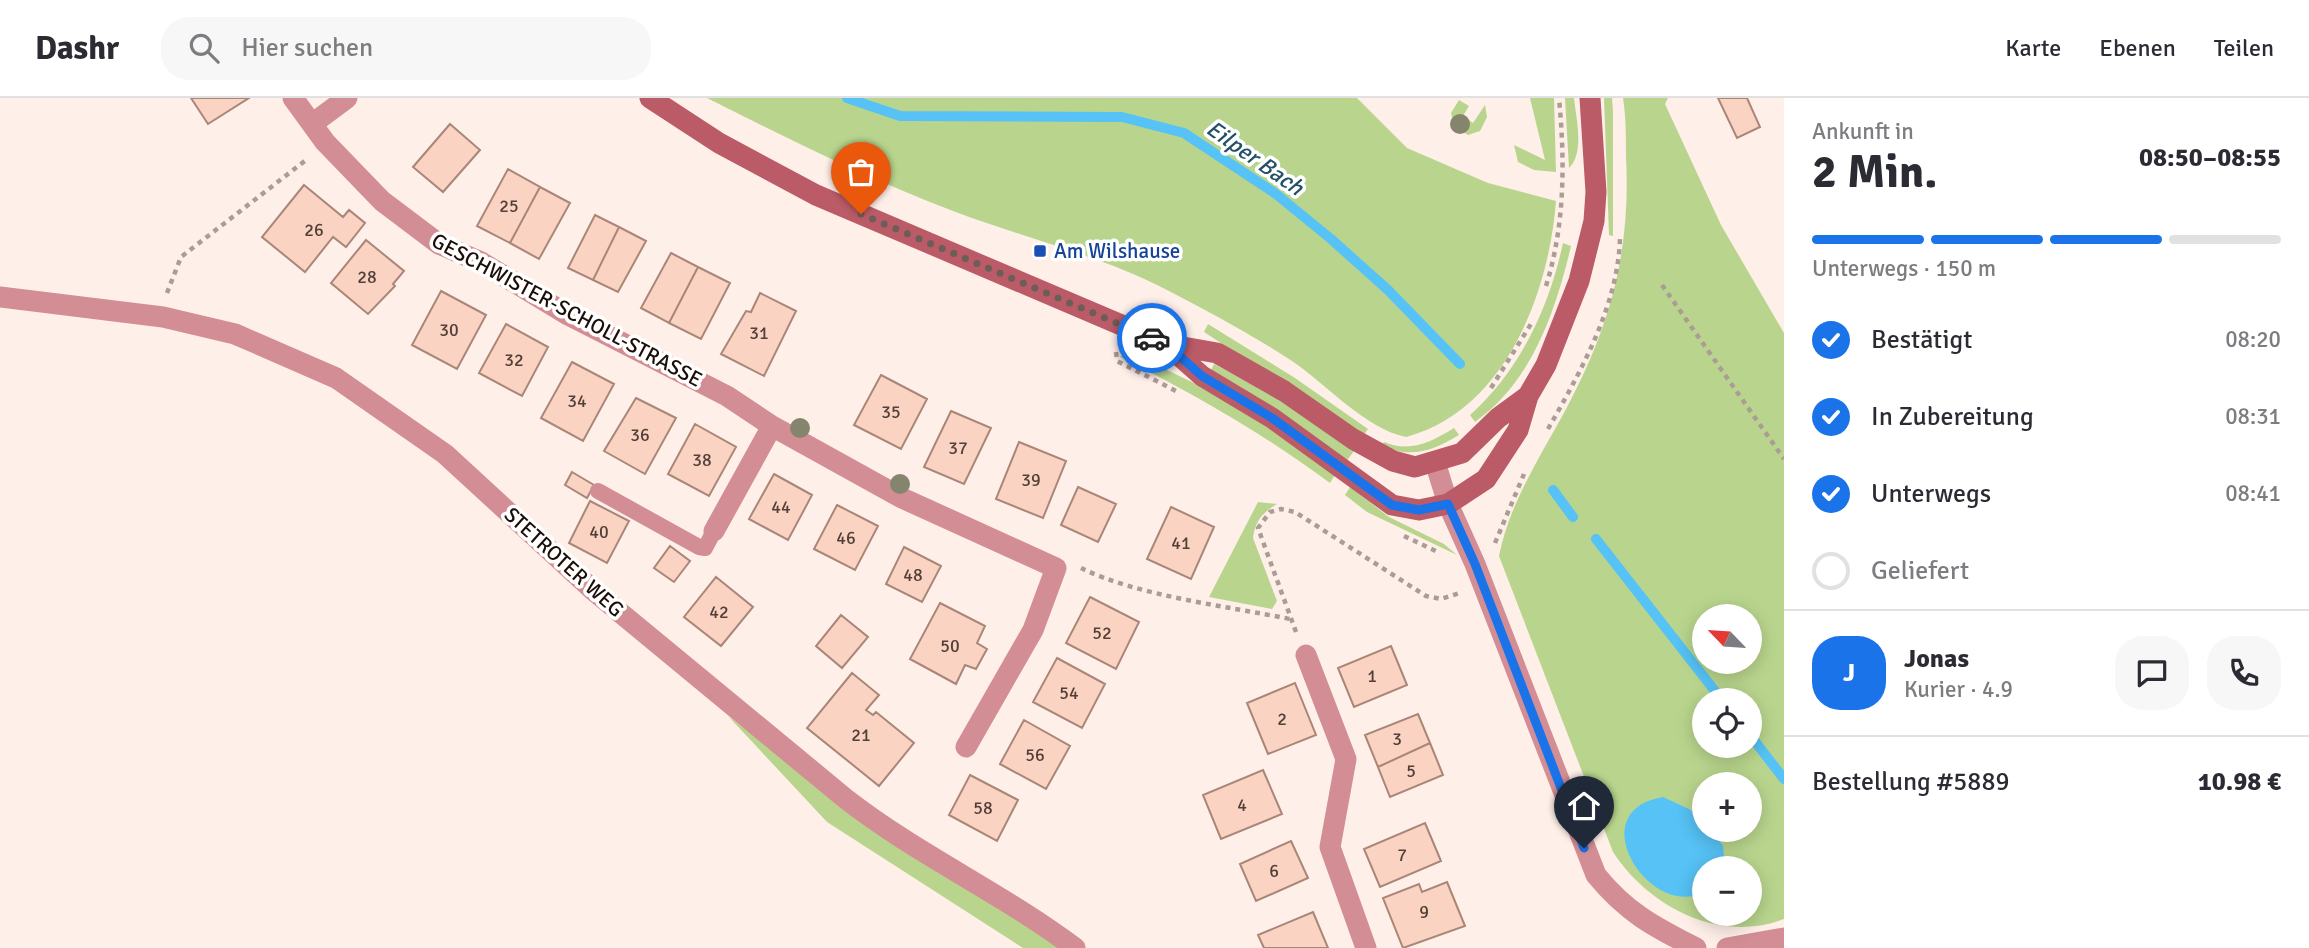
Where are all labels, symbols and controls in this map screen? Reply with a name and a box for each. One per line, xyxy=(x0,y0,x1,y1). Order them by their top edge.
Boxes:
search box xyxy=(161,17,651,80)
text: Dashr xyxy=(35,28,119,69)
icon: search xyxy=(185,29,223,67)
text: Hier suchen xyxy=(241,32,373,64)
text: Karte xyxy=(2005,33,2061,63)
text: Ebenen xyxy=(2099,33,2176,63)
text: Teilen xyxy=(2214,33,2274,63)
water label: Eilper Bach xyxy=(1201,114,1310,203)
text: Ankunft in xyxy=(1812,117,1914,146)
pin xyxy=(831,142,891,214)
text: 08:50–08:55 xyxy=(2139,142,2281,174)
text: 2 Min. xyxy=(1812,144,1937,200)
icon: bag xyxy=(842,153,880,191)
house number: 25 xyxy=(499,195,519,217)
house number: 26 xyxy=(304,219,324,241)
street label: GESCHWISTER-SCHOLL-STRASSE xyxy=(427,227,707,393)
place label: Am Wilshause xyxy=(1054,238,1180,264)
marker: Am Wilshause xyxy=(1032,243,1048,259)
text: Unterwegs · 150 m xyxy=(1812,254,1996,283)
house number: 28 xyxy=(357,266,377,288)
courier xyxy=(1117,303,1187,373)
house number: 30 xyxy=(439,319,459,341)
icon: car xyxy=(1133,319,1171,357)
icon: check xyxy=(1812,321,1850,359)
house number: 31 xyxy=(749,322,769,344)
text: Bestätigt xyxy=(1871,324,1972,356)
text: 08:20 xyxy=(2225,325,2281,354)
house number: 32 xyxy=(504,349,524,371)
house number: 34 xyxy=(567,390,587,412)
icon: check xyxy=(1812,398,1850,436)
house number: 35 xyxy=(881,401,901,423)
text: In Zubereitung xyxy=(1871,401,2034,433)
text: 08:31 xyxy=(2225,402,2281,431)
house number: 36 xyxy=(630,424,650,446)
house number: 37 xyxy=(948,437,968,459)
house number: 38 xyxy=(692,449,712,471)
house number: 39 xyxy=(1021,469,1041,491)
icon: check xyxy=(1812,475,1850,513)
text: Unterwegs xyxy=(1871,478,1991,510)
text: 08:41 xyxy=(2225,479,2281,508)
house number: 44 xyxy=(771,496,791,518)
street label: STETROTER WEG xyxy=(499,502,629,622)
house number: 40 xyxy=(589,521,609,543)
house number: 46 xyxy=(836,527,856,549)
house number: 41 xyxy=(1171,532,1191,554)
text: Geliefert xyxy=(1871,555,1969,587)
house number: 48 xyxy=(903,564,923,586)
house number: 42 xyxy=(709,601,729,623)
north arrow xyxy=(1692,604,1762,674)
map controls xyxy=(1692,604,1762,926)
house number: 52 xyxy=(1092,622,1112,644)
house number: 50 xyxy=(940,635,960,657)
button: chat xyxy=(2115,636,2189,710)
button: phone xyxy=(2207,636,2281,710)
text: Jonas xyxy=(1904,643,1969,675)
text: J xyxy=(1843,657,1855,689)
house number: 1 xyxy=(1367,665,1377,687)
text: Kurier · 4.9 xyxy=(1904,675,2013,704)
house number: 54 xyxy=(1059,682,1079,704)
button: locate xyxy=(1692,688,1762,758)
house number: 2 xyxy=(1277,708,1287,730)
house number: 21 xyxy=(851,724,871,746)
house number: 3 xyxy=(1392,728,1402,750)
house number: 56 xyxy=(1025,744,1045,766)
house number: 5 xyxy=(1406,760,1416,782)
text: Bestellung #5889 xyxy=(1812,766,2009,798)
text: 10.98 € xyxy=(2198,766,2281,798)
button: + xyxy=(1692,772,1762,842)
pin xyxy=(1554,776,1614,848)
icon: home xyxy=(1565,787,1603,825)
house number: 4 xyxy=(1237,794,1247,816)
house number: 58 xyxy=(973,797,993,819)
house number: 7 xyxy=(1397,844,1407,866)
button: − xyxy=(1692,856,1762,926)
house number: 6 xyxy=(1269,860,1279,882)
house number: 9 xyxy=(1419,901,1429,923)

